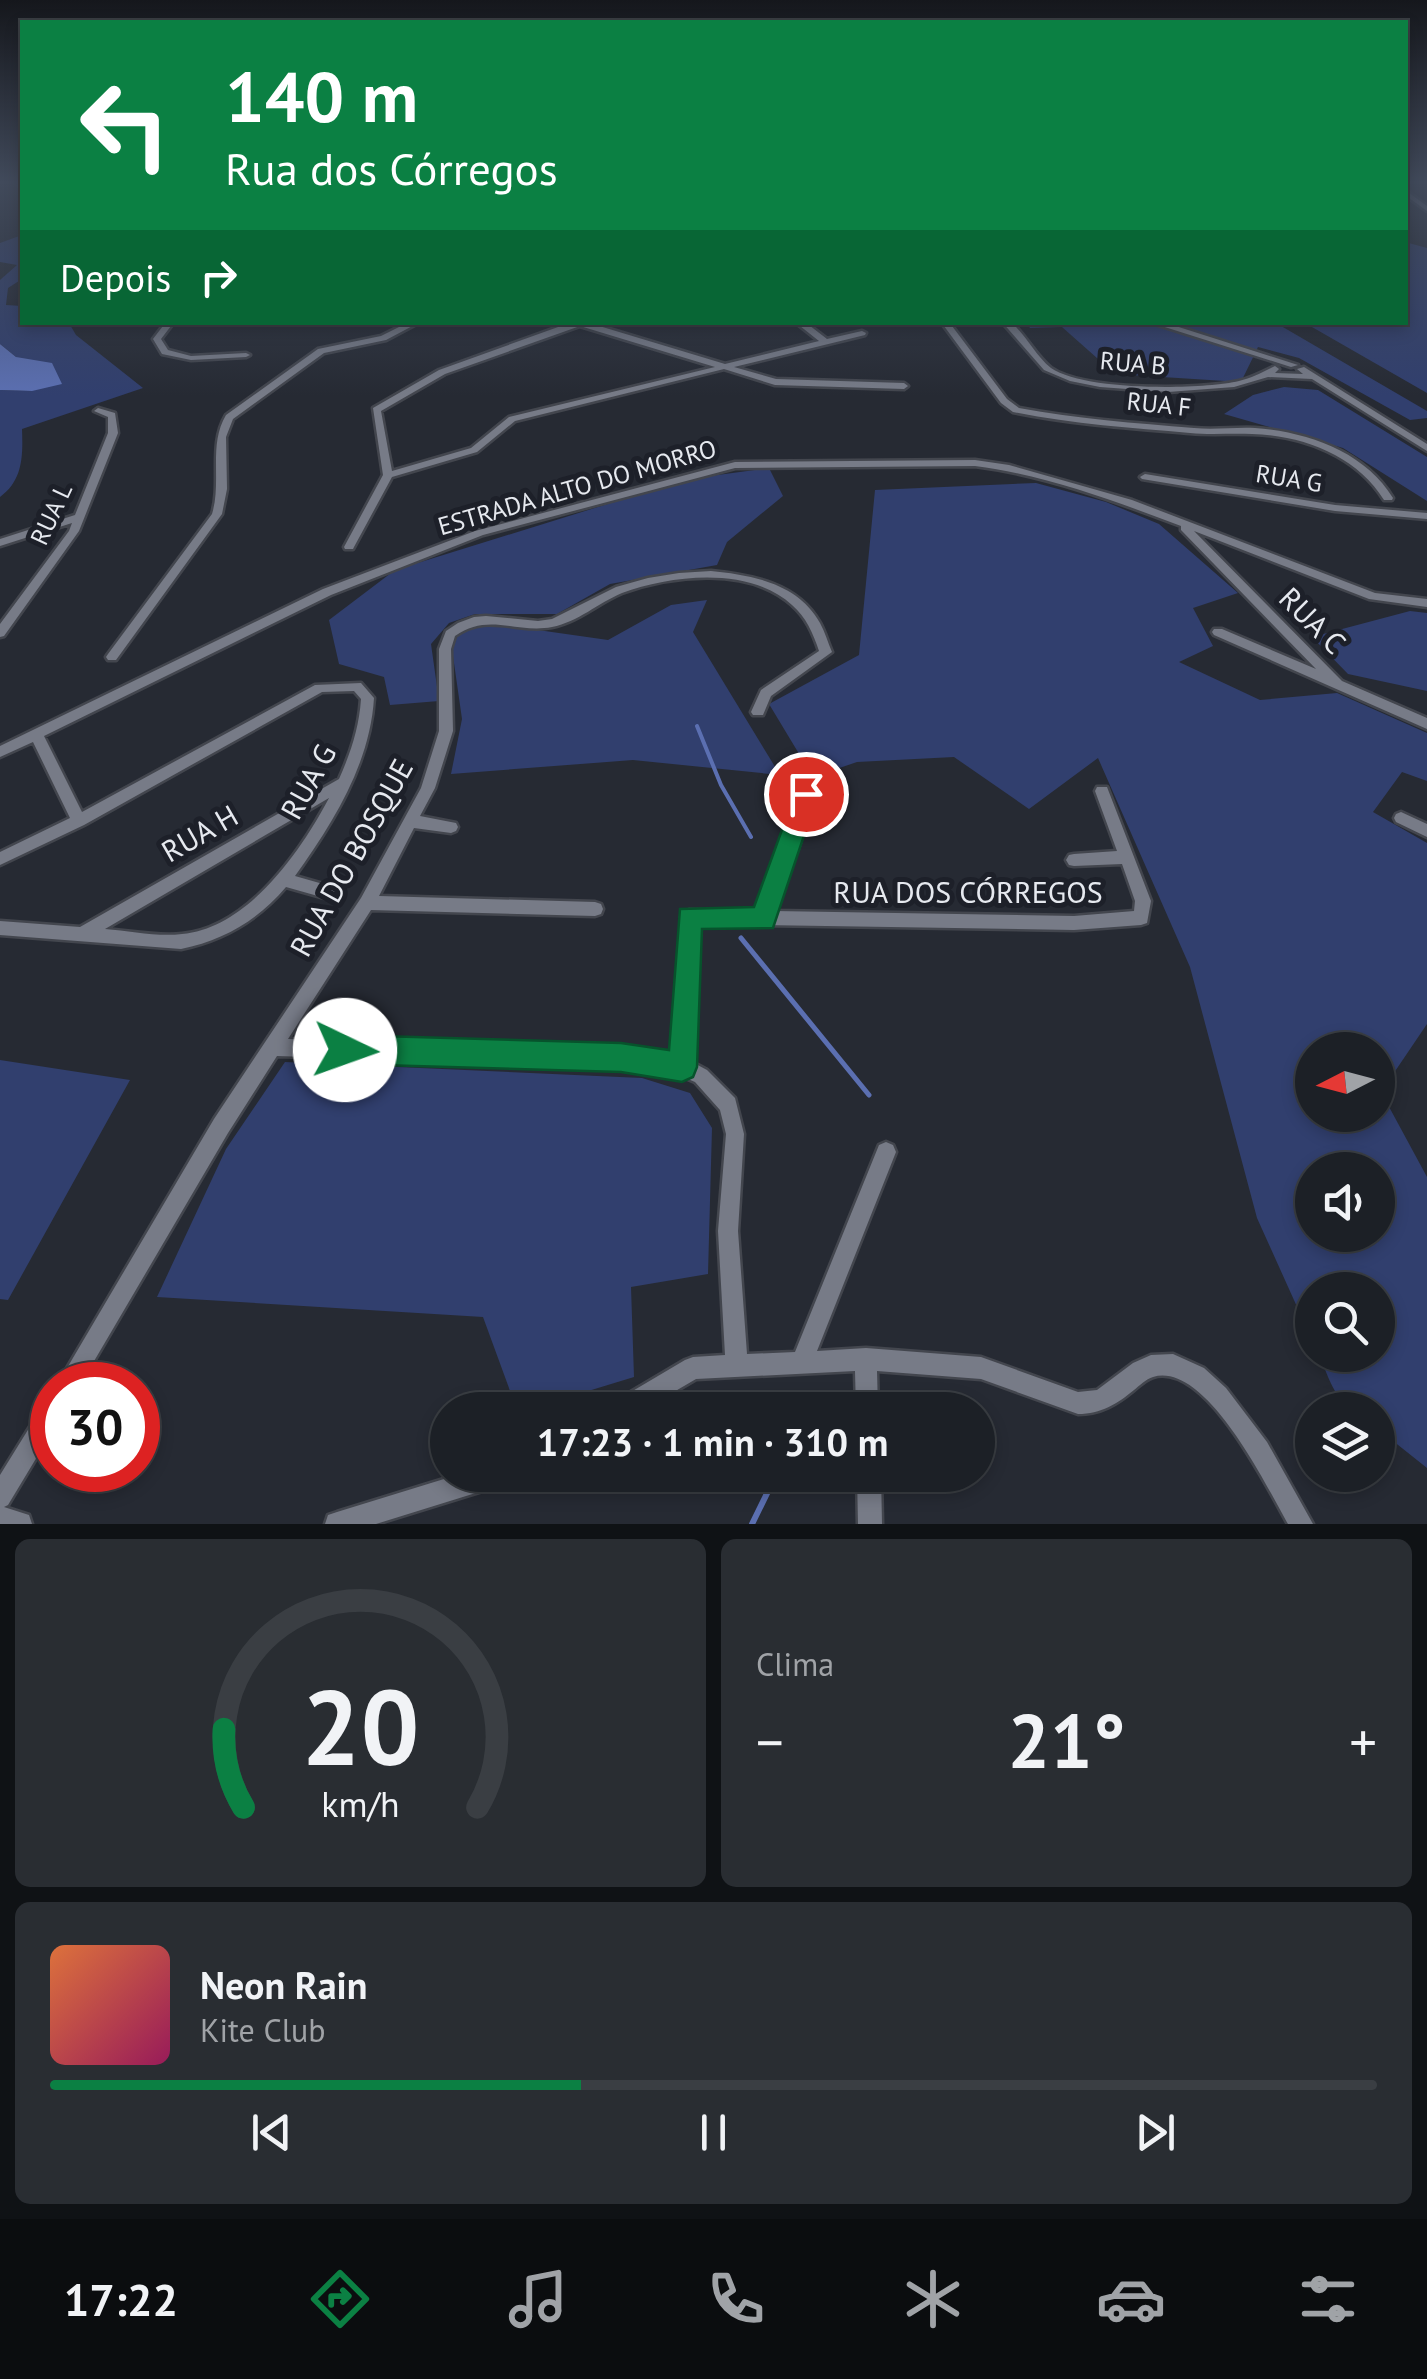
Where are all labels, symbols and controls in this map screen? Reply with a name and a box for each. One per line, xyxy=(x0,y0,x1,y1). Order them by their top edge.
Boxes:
text: 140 m xyxy=(225,51,418,141)
icon: left xyxy=(60,60,190,190)
text: Rua dos Córregos xyxy=(225,139,558,197)
icon: right xyxy=(191,250,246,305)
text: Depois xyxy=(60,253,171,302)
street label: RUA B xyxy=(1099,344,1167,382)
street label: RUA F xyxy=(1125,385,1193,423)
street label: ESTRADA ALTO DO MORRO xyxy=(434,432,720,542)
street label: RUA G xyxy=(1254,457,1324,499)
street label: RUA L xyxy=(23,478,79,550)
street label: RUA C xyxy=(1271,578,1355,662)
street label: RUA G xyxy=(271,737,344,826)
street label: RUA DO BOSQUE xyxy=(280,752,421,963)
pin xyxy=(764,752,849,837)
icon: arrive xyxy=(779,767,834,822)
street label: RUA H xyxy=(154,795,244,870)
street label: RUA DOS CÓRREGOS xyxy=(833,872,1103,911)
position arrow xyxy=(293,998,397,1102)
north arrow xyxy=(1295,1032,1395,1132)
map controls xyxy=(1295,1032,1395,1492)
button: sound xyxy=(1295,1152,1395,1252)
button: search xyxy=(1295,1272,1395,1372)
speed limit sign: 30 xyxy=(30,1362,160,1492)
button: layers xyxy=(1295,1392,1395,1492)
text: 17:23 · 1 min · 310 m xyxy=(537,1417,888,1466)
text: Clima xyxy=(756,1643,834,1685)
text: 20 xyxy=(302,1659,419,1794)
text: 21° xyxy=(1008,1692,1125,1789)
text: − xyxy=(756,1706,784,1777)
text: + xyxy=(1349,1706,1377,1777)
text: km/h xyxy=(321,1781,400,1827)
text: Neon Rain xyxy=(200,1960,367,2009)
text: Kite Club xyxy=(200,2009,326,2051)
icon: previous xyxy=(244,2105,299,2160)
icon: pause xyxy=(686,2105,741,2160)
icon: next xyxy=(1128,2105,1183,2160)
icon: directions xyxy=(305,2264,375,2334)
icon: music xyxy=(503,2264,573,2334)
icon: phone xyxy=(701,2264,771,2334)
icon: climate xyxy=(898,2264,968,2334)
icon: car xyxy=(1096,2264,1166,2334)
icon: filters xyxy=(1293,2264,1363,2334)
text: 17:22 xyxy=(64,2270,178,2328)

